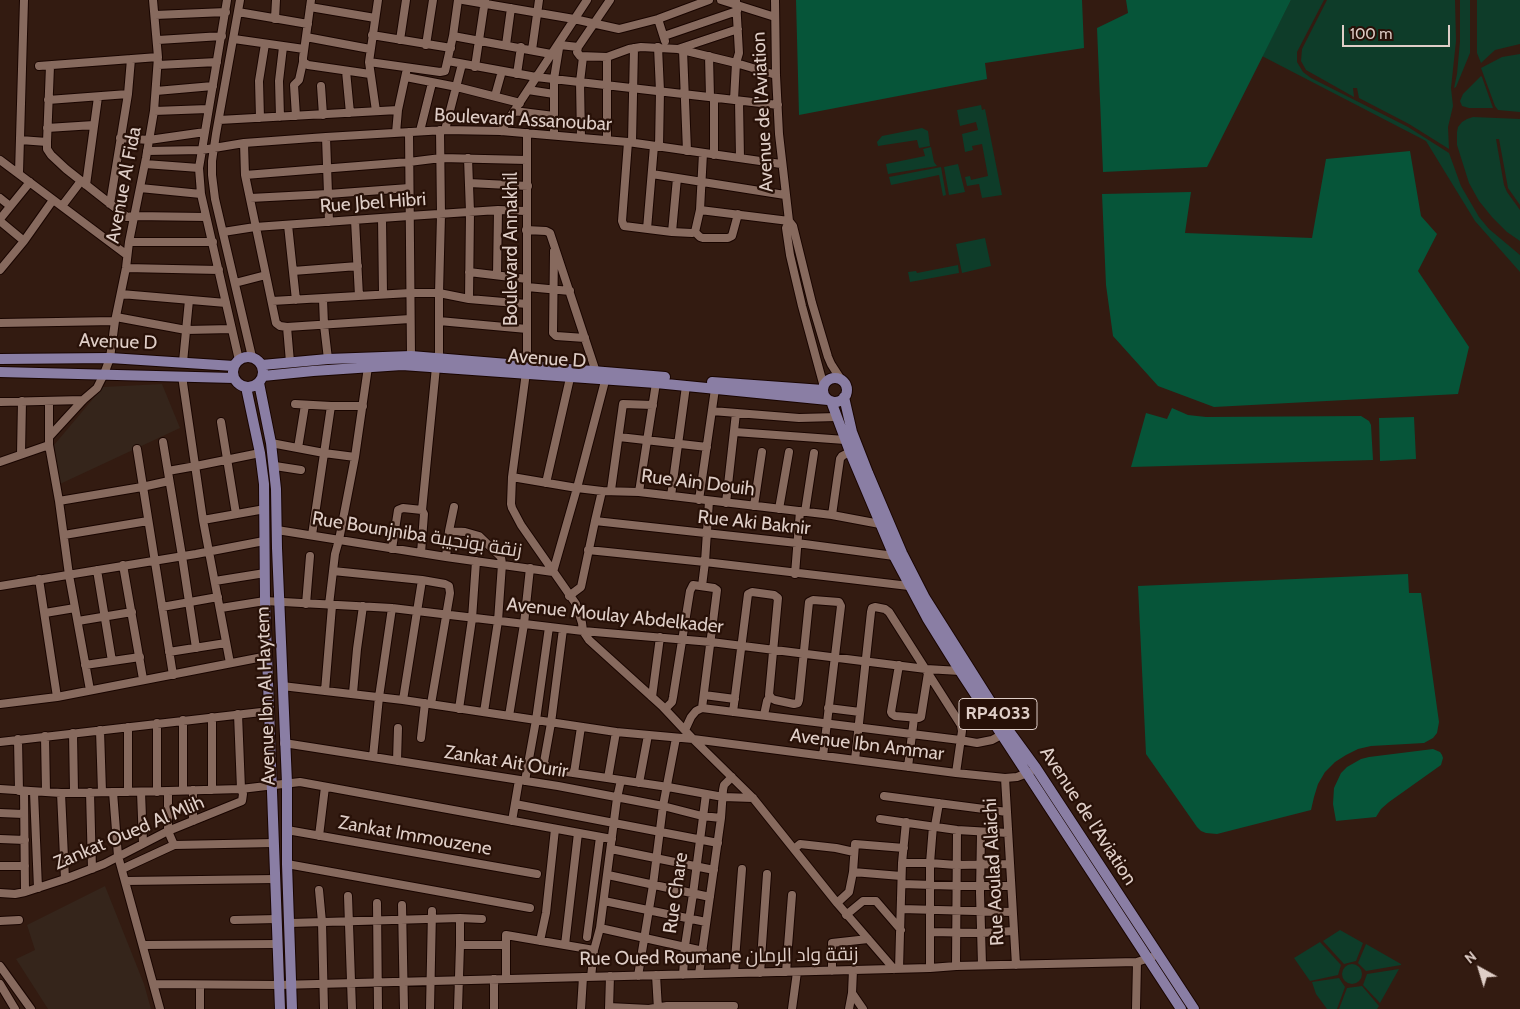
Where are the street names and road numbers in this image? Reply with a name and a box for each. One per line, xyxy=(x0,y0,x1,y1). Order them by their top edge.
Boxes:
street label: Avenue de l'Aviation xyxy=(747,31,779,193)
street label: Boulevard Assanoubar xyxy=(434,104,612,136)
street label: Avenue Al Fida xyxy=(102,125,146,245)
street label: Boulevard Annakhil xyxy=(500,172,522,326)
street label: Rue Jbel Hibri xyxy=(319,188,427,218)
street label: Avenue D xyxy=(78,329,158,355)
street label: Avenue D xyxy=(507,345,587,373)
street label: Rue Ain Douih xyxy=(640,465,756,501)
street label: Rue Aki Baknir xyxy=(696,506,812,540)
street label: Rue Bounjniba زنقة بونجيبة xyxy=(310,507,524,563)
street label: Avenue Moulay Abdelkader xyxy=(505,593,725,639)
street label: Avenue Ibn Al Haytem xyxy=(251,606,281,786)
road number: RP4033 xyxy=(959,699,1037,730)
street label: Avenue Ibn Ammar xyxy=(789,724,945,766)
street label: Zankat Ait Ourir xyxy=(443,741,569,783)
street label: Avenue de l'Aviation xyxy=(1035,742,1141,890)
street label: Zankat Oued Al Mlih xyxy=(50,791,208,875)
street label: Rue Aoulad Alaichi xyxy=(979,798,1009,946)
street label: Zankat Immouzene xyxy=(337,811,493,861)
street label: Rue Chare xyxy=(659,851,693,935)
street label: Rue Oued Roumane زنقة واد الرمان xyxy=(579,943,859,971)

